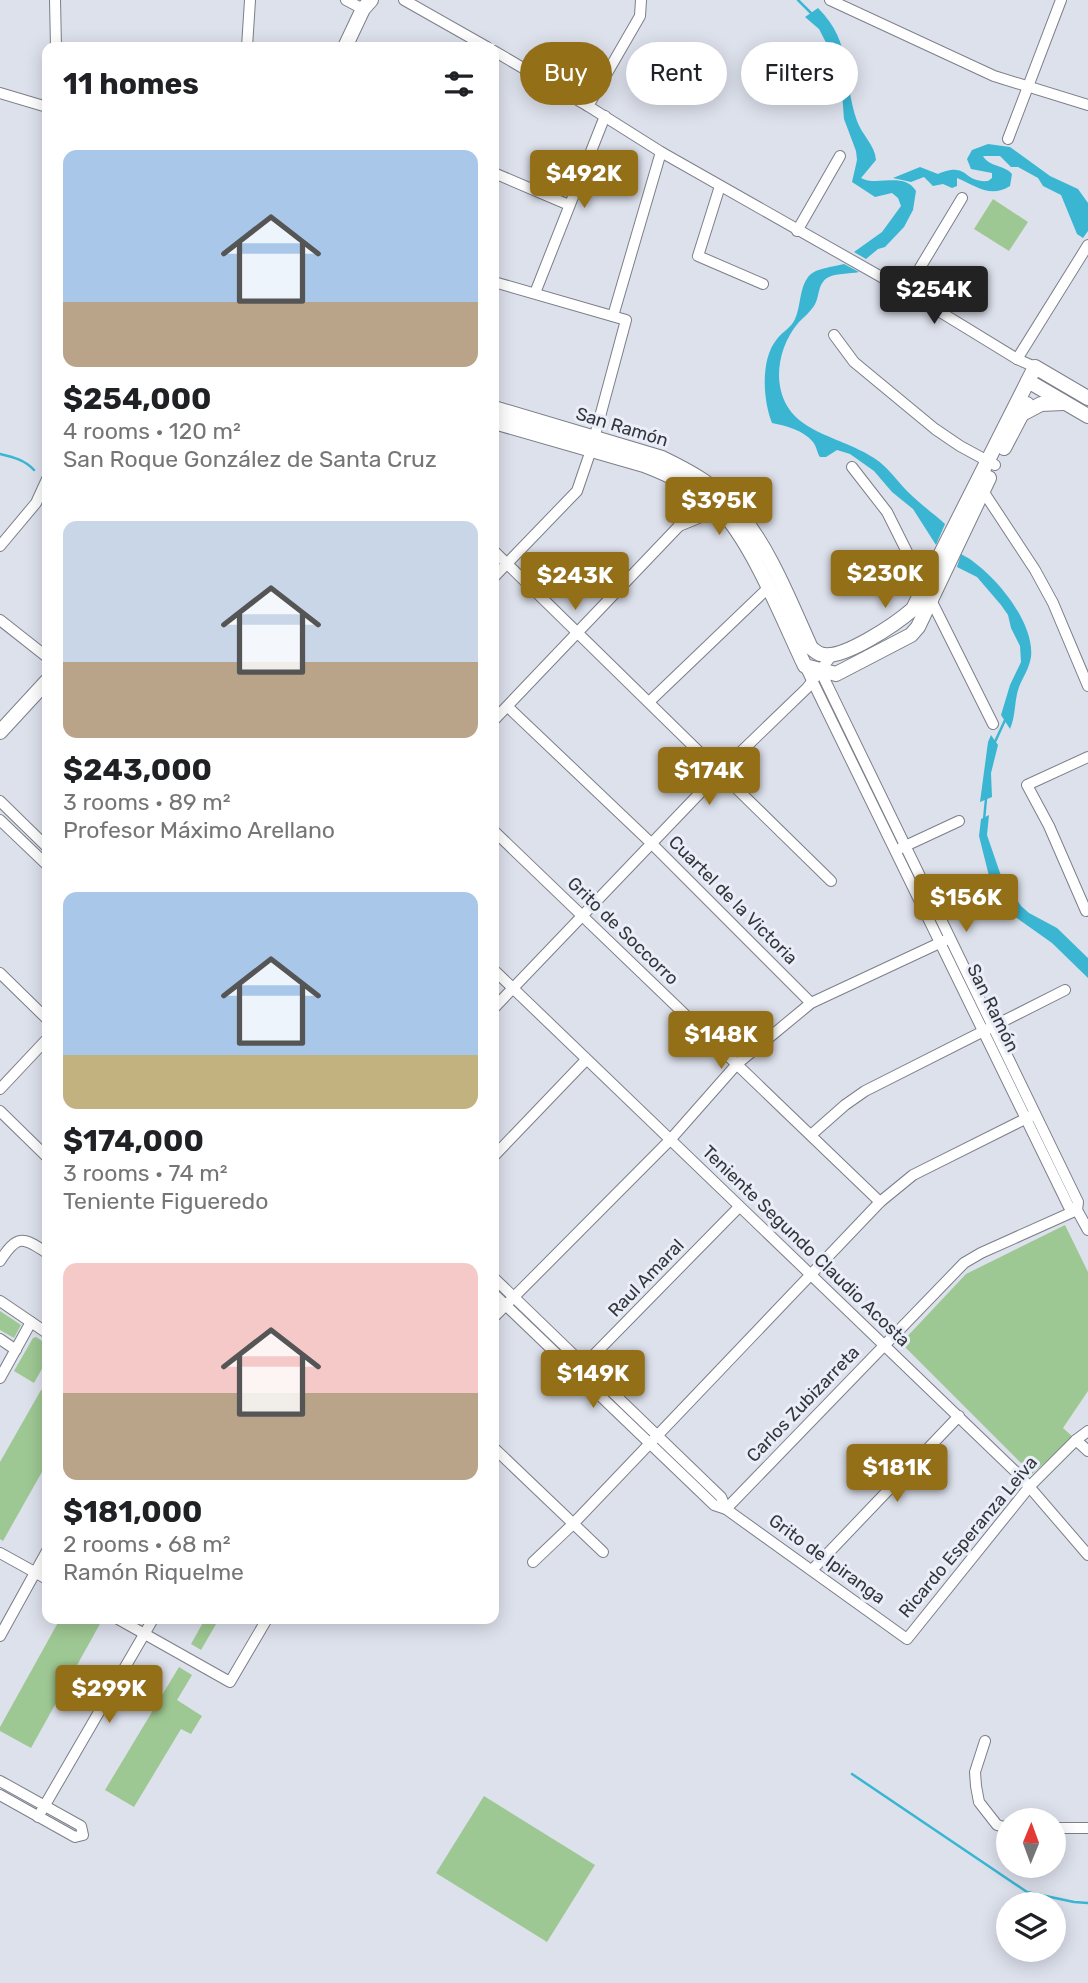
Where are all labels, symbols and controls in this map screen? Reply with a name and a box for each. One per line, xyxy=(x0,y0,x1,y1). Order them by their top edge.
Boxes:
chip: Buy xyxy=(520,42,612,105)
chip: Rent xyxy=(626,42,727,105)
chip: Filters xyxy=(741,42,858,105)
icon: filters xyxy=(440,65,478,103)
text: 11 homes xyxy=(63,66,199,102)
pin: $492K xyxy=(535,150,633,210)
text: $492K xyxy=(546,159,622,187)
icon: home xyxy=(208,196,334,322)
pin: $254K xyxy=(885,266,983,326)
text: $254K xyxy=(896,275,972,303)
text: $254,000 xyxy=(63,381,212,417)
street label: San Ramón xyxy=(573,403,671,451)
text: 4 rooms · 120 m² xyxy=(63,417,241,445)
text: San Roque González de Santa Cruz xyxy=(63,445,437,473)
pin: $395K xyxy=(670,477,768,537)
text: $395K xyxy=(681,486,757,514)
pin: $230K xyxy=(836,550,934,610)
pin: $243K xyxy=(526,552,624,612)
text: $230K xyxy=(847,559,923,587)
text: $243K xyxy=(537,561,613,589)
icon: home xyxy=(208,567,334,693)
pin: $174K xyxy=(660,748,758,807)
text: $243,000 xyxy=(63,752,212,788)
text: $174K xyxy=(674,756,744,784)
text: 3 rooms · 89 m² xyxy=(63,788,231,816)
text: Profesor Máximo Arellano xyxy=(63,816,335,844)
street label: Cuartel de la Victoria xyxy=(664,831,802,969)
street label: Grito de Soccorro xyxy=(563,872,683,990)
pin: $156K xyxy=(917,874,1015,934)
text: $156K xyxy=(930,883,1002,911)
icon: home xyxy=(208,938,334,1064)
street label: San Ramón xyxy=(962,960,1024,1056)
pin: $148K xyxy=(672,1012,770,1071)
text: $148K xyxy=(684,1020,758,1048)
text: $174,000 xyxy=(63,1123,204,1159)
street label: Teniente Segundo Claudio Acosta xyxy=(697,1141,915,1351)
text: 3 rooms · 74 m² xyxy=(63,1159,228,1187)
text: Teniente Figueredo xyxy=(63,1187,268,1215)
street label: Raul Amaral xyxy=(603,1234,689,1322)
icon: home xyxy=(208,1309,334,1435)
street label: Carlos Zubizarreta xyxy=(742,1341,864,1467)
pin: $149K xyxy=(544,1350,642,1410)
text: $149K xyxy=(557,1359,629,1387)
pin: $181K xyxy=(848,1444,946,1504)
street label: Ricardo Esperanza Leiva xyxy=(894,1452,1042,1622)
text: $181K xyxy=(862,1453,932,1481)
text: $181,000 xyxy=(63,1494,203,1530)
street label: Grito de Ipiranga xyxy=(764,1509,890,1609)
text: 2 rooms · 68 m² xyxy=(63,1530,231,1558)
text: Ramón Riquelme xyxy=(63,1558,244,1586)
pin: $299K xyxy=(60,1666,158,1725)
text: $299K xyxy=(71,1674,147,1702)
north arrow xyxy=(996,1808,1066,1878)
map controls xyxy=(996,1808,1066,1962)
button: layers xyxy=(996,1892,1066,1962)

